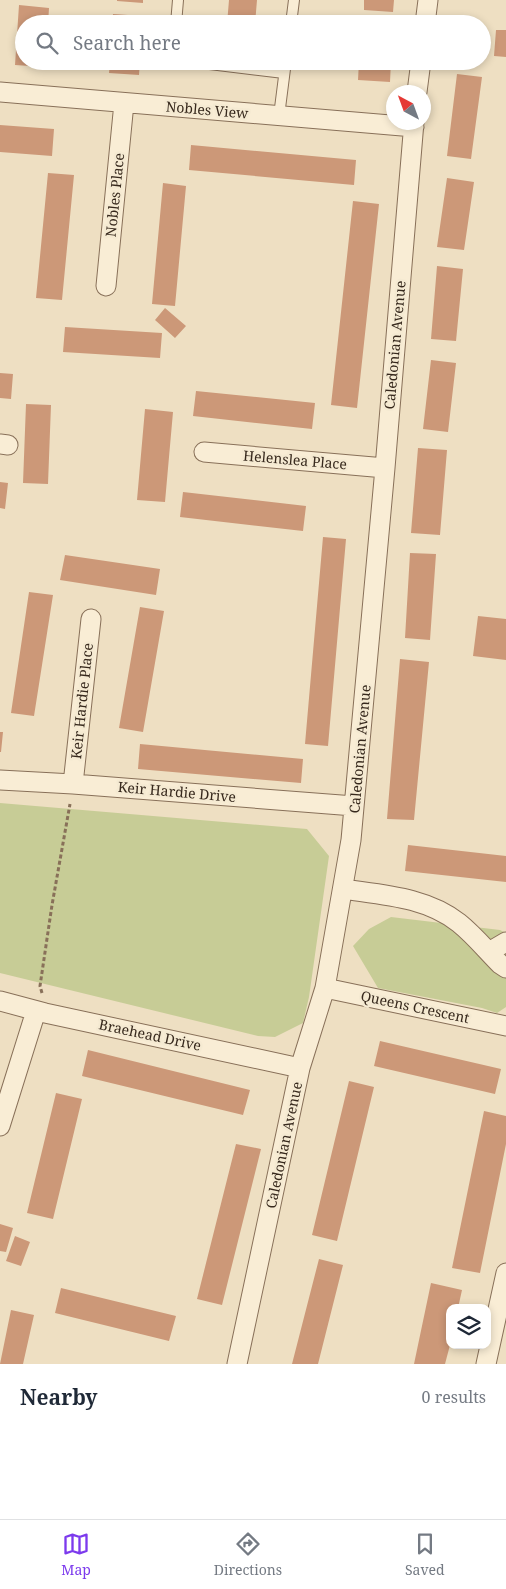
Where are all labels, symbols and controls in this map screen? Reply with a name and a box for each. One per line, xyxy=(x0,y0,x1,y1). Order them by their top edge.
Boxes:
search box xyxy=(15,15,491,70)
icon: search xyxy=(33,29,61,57)
text: Search here xyxy=(73,30,181,56)
north arrow xyxy=(386,85,431,130)
street label: Nobles View xyxy=(165,96,250,123)
street label: Nobles Place xyxy=(101,152,128,238)
street label: Caledonian Avenue xyxy=(379,280,410,410)
street label: Helenslea Place xyxy=(242,445,348,474)
street label: Keir Hardie Place xyxy=(66,642,97,760)
street label: Caledonian Avenue xyxy=(344,684,375,814)
street label: Keir Hardie Drive xyxy=(117,777,237,806)
street label: Queens Crescent xyxy=(359,986,471,1027)
street label: Braehead Drive xyxy=(97,1014,203,1055)
street label: Caledonian Avenue xyxy=(261,1080,306,1210)
map controls xyxy=(446,1304,491,1349)
button: layers xyxy=(446,1304,491,1349)
text: Nearby xyxy=(20,1383,98,1411)
text: 0 results xyxy=(422,1386,486,1408)
tab: Map xyxy=(61,1530,91,1579)
tab: Directions xyxy=(214,1530,282,1579)
tab: Saved xyxy=(405,1530,445,1579)

